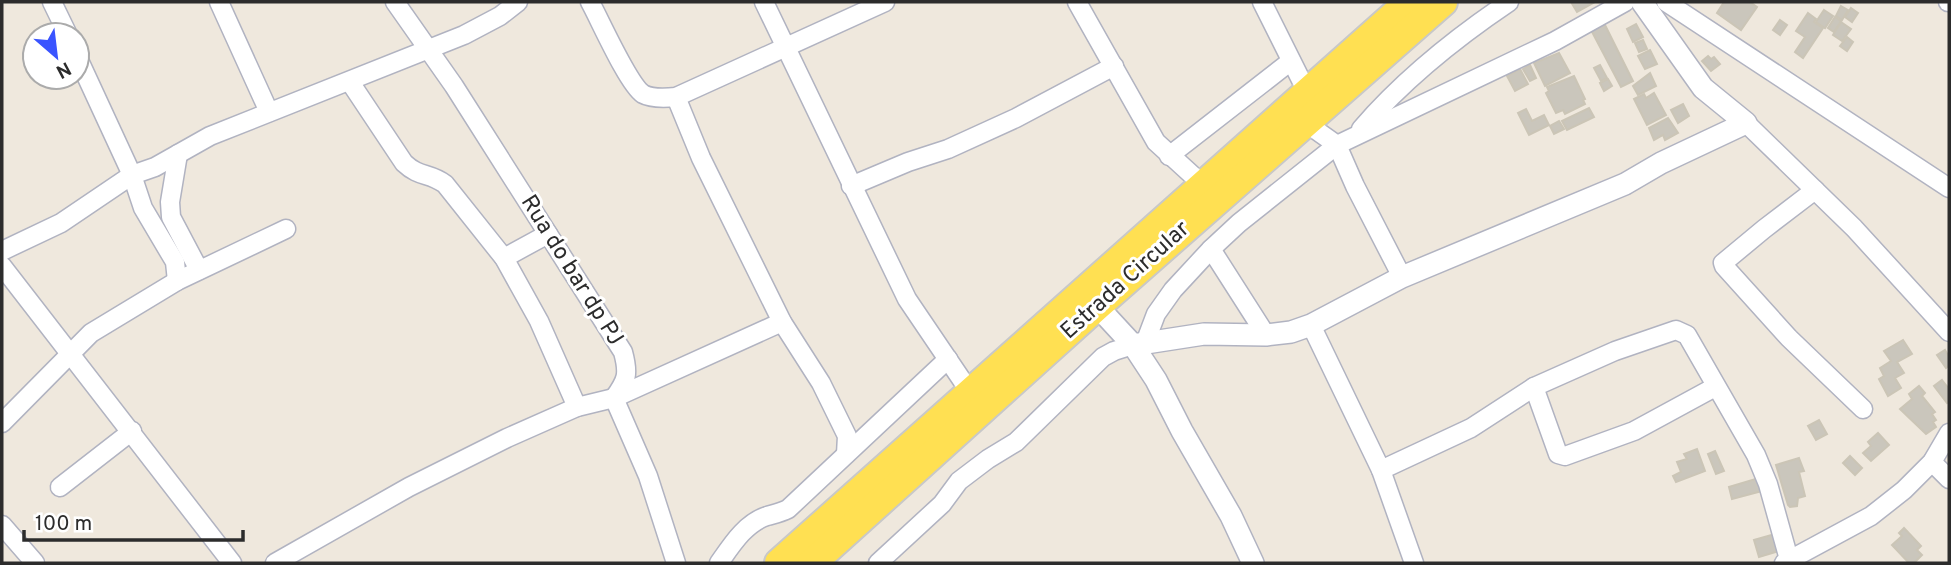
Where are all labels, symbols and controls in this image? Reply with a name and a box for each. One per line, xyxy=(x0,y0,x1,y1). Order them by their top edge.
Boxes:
north arrow xyxy=(21,21,91,91)
text: N xyxy=(51,55,75,83)
street label: Rua do bar dp PJ xyxy=(513,190,629,352)
street label: Estrada Circular xyxy=(1055,215,1197,347)
scale bar xyxy=(24,498,243,542)
text: 100 m xyxy=(35,511,92,538)

